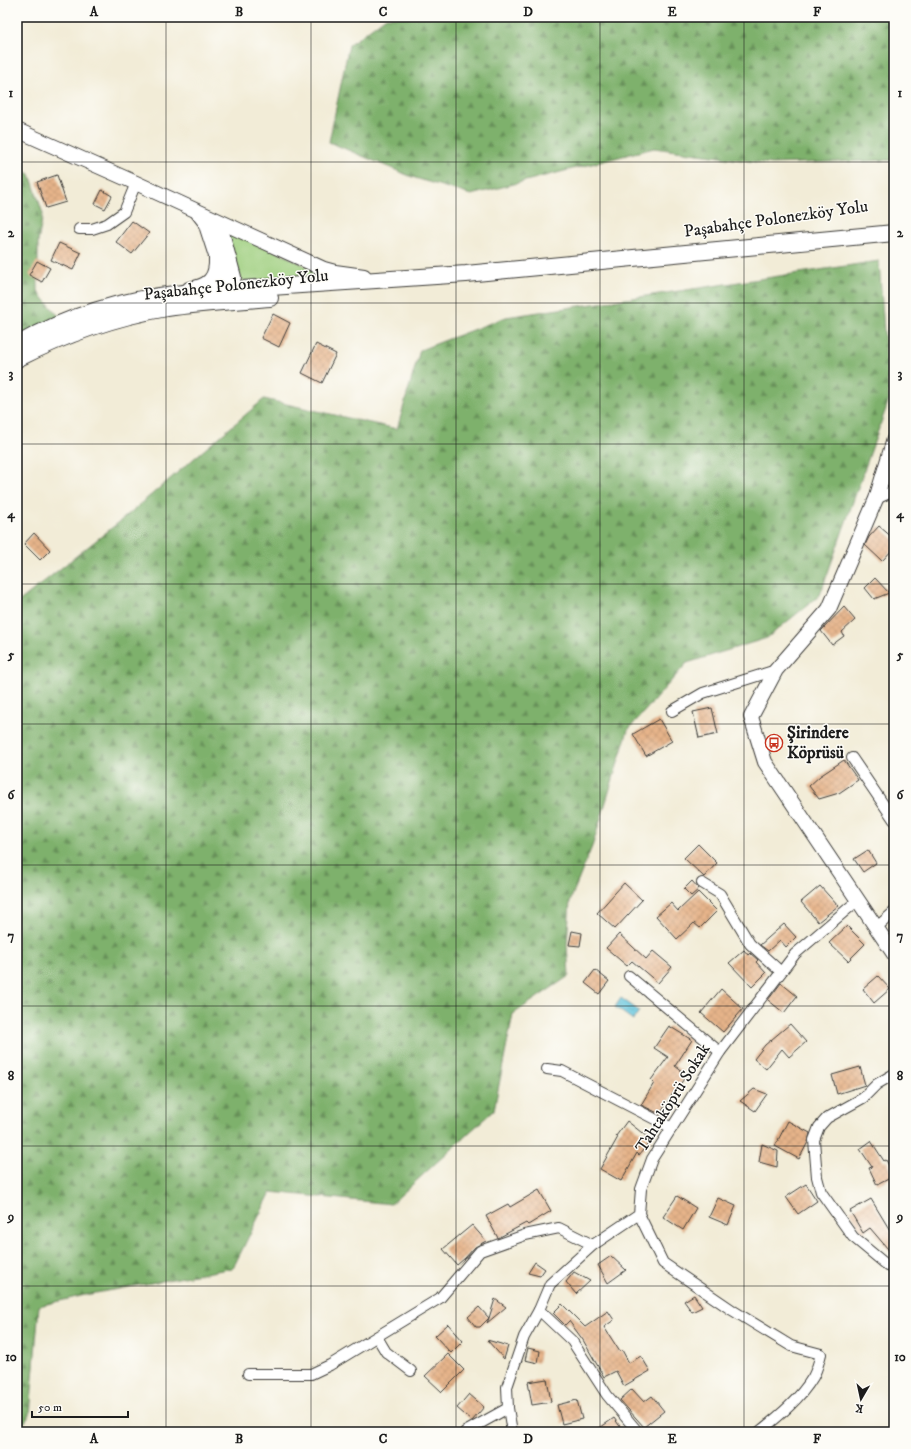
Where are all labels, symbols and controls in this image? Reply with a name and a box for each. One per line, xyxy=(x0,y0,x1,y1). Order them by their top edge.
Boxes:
text: A xyxy=(89,4,99,20)
text: B xyxy=(235,4,243,20)
text: C xyxy=(379,4,388,20)
text: D xyxy=(523,4,533,20)
text: E xyxy=(667,4,677,20)
text: F xyxy=(813,4,822,20)
text: 1 xyxy=(9,85,14,101)
text: 1 xyxy=(898,85,903,101)
street label: Paşabahçe Polonezköy Yolu xyxy=(683,195,869,243)
text: 2 xyxy=(8,225,15,241)
text: 2 xyxy=(897,225,904,241)
street label: Paşabahçe Polonezköy Yolu xyxy=(143,264,329,306)
text: 3 xyxy=(9,366,14,382)
text: 3 xyxy=(898,366,903,382)
text: 4 xyxy=(6,506,15,523)
text: 4 xyxy=(895,506,904,523)
text: 5 xyxy=(7,647,15,663)
text: 5 xyxy=(896,647,904,663)
place label: Şirindere Köprüsü xyxy=(787,722,849,764)
bus stop icon: Şirindere Köprüsü xyxy=(764,733,784,753)
text: 6 xyxy=(8,787,16,803)
text: 6 xyxy=(897,787,905,803)
text: 7 xyxy=(8,928,15,944)
text: 7 xyxy=(897,928,904,944)
street label: Tahtaköprü Sokak xyxy=(631,1039,716,1157)
text: 8 xyxy=(8,1068,15,1084)
text: 8 xyxy=(897,1068,904,1084)
text: 9 xyxy=(7,1209,14,1225)
text: 9 xyxy=(896,1209,903,1225)
text: 10 xyxy=(5,1349,17,1365)
text: 10 xyxy=(894,1349,906,1365)
north arrow xyxy=(841,1379,881,1419)
scale bar xyxy=(32,1393,128,1419)
text: 50 m xyxy=(38,1400,62,1415)
text: K xyxy=(854,1400,865,1415)
text: A xyxy=(89,1431,99,1447)
text: B xyxy=(235,1431,243,1447)
text: C xyxy=(379,1431,388,1447)
text: D xyxy=(523,1431,533,1447)
text: E xyxy=(667,1431,677,1447)
text: F xyxy=(813,1431,822,1447)

